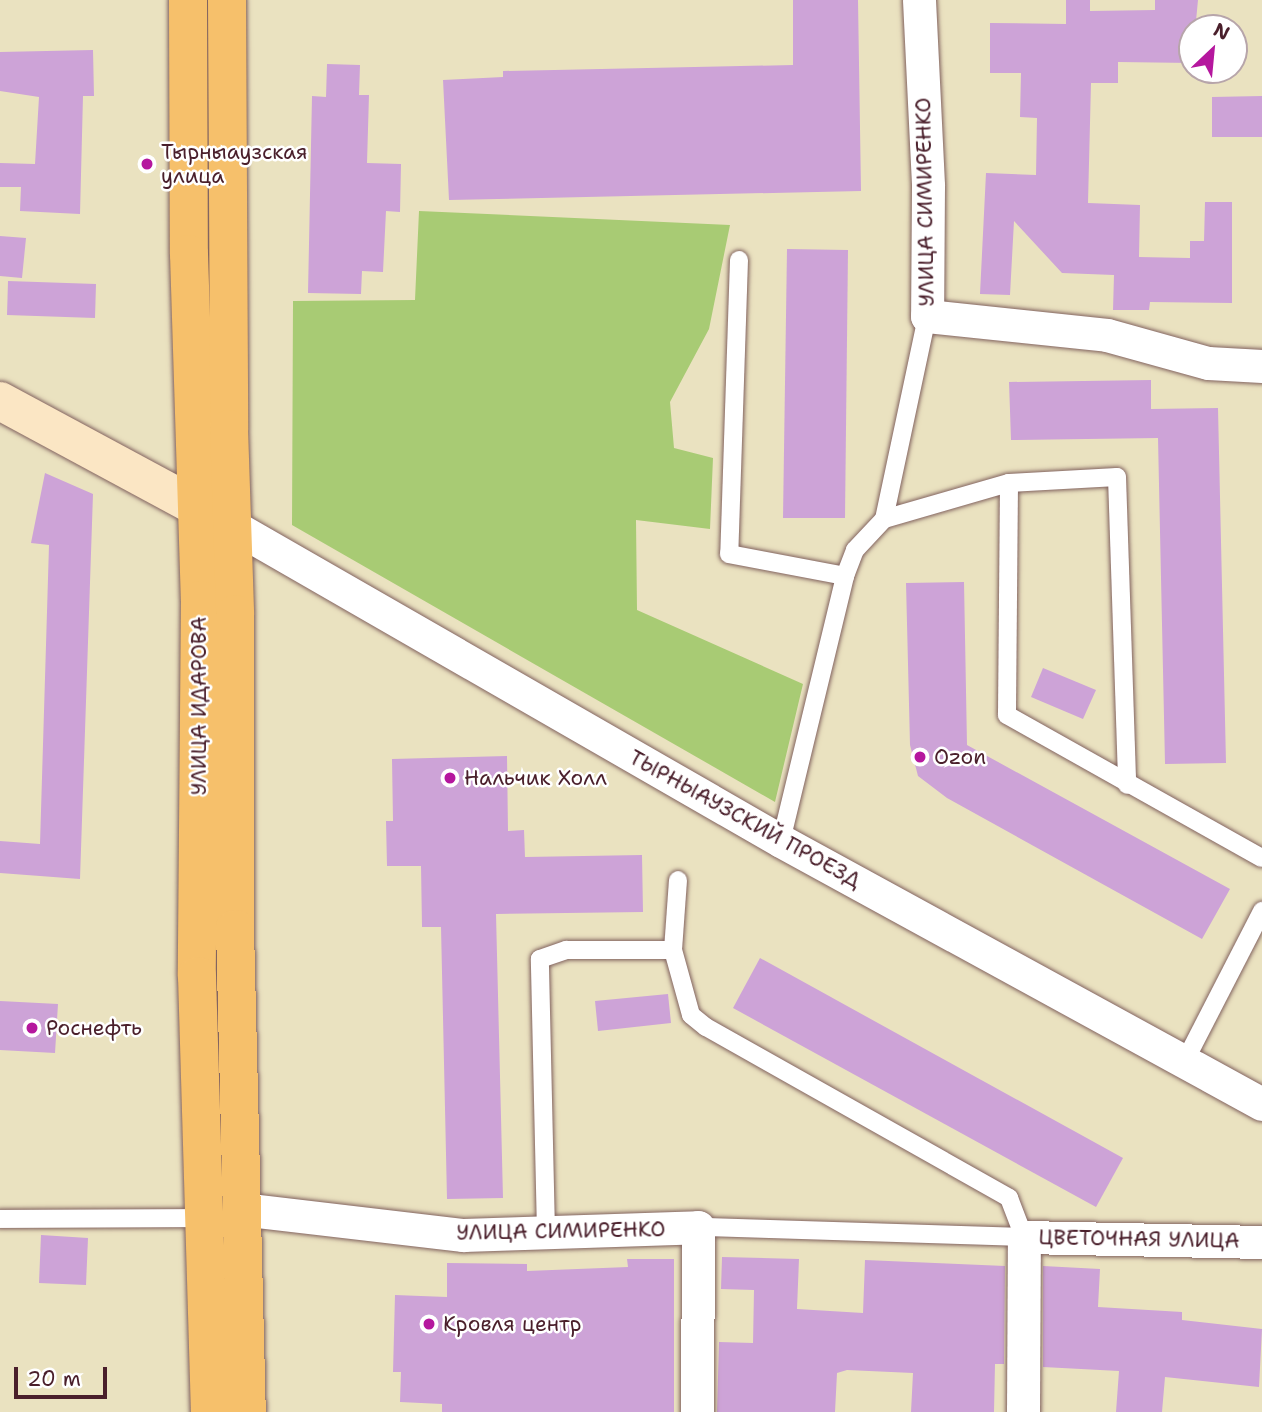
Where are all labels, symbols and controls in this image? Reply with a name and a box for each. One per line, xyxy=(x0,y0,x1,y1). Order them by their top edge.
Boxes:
north arrow xyxy=(1178,14,1248,84)
text: N xyxy=(1209,17,1234,46)
street label: УЛИЦА СИМИРЕНКО xyxy=(911,97,939,307)
place label: Тырныаузская улица xyxy=(161,139,308,189)
marker: Тырныаузская улица xyxy=(139,156,155,172)
street label: УЛИЦА ИДАРОВА xyxy=(186,617,212,795)
place label: Ozon xyxy=(934,744,986,770)
street label: ТЫРНЫАУЗСКИЙ ПРОЕЗД xyxy=(625,745,865,893)
marker: Ozon xyxy=(912,749,928,765)
place label: Нальчик Холл xyxy=(464,765,607,791)
marker: Нальчик Холл xyxy=(442,770,458,786)
place label: Роснефть xyxy=(46,1015,142,1041)
marker: Роснефть xyxy=(24,1020,40,1036)
street label: УЛИЦА СИМИРЕНКО xyxy=(456,1217,666,1245)
street label: ЦВЕТОЧНАЯ УЛИЦА xyxy=(1038,1225,1240,1253)
place label: Кровля центр xyxy=(443,1311,582,1337)
marker: Кровля центр xyxy=(421,1316,437,1332)
scale bar xyxy=(18,1352,110,1396)
text: 20 m xyxy=(27,1365,81,1393)

